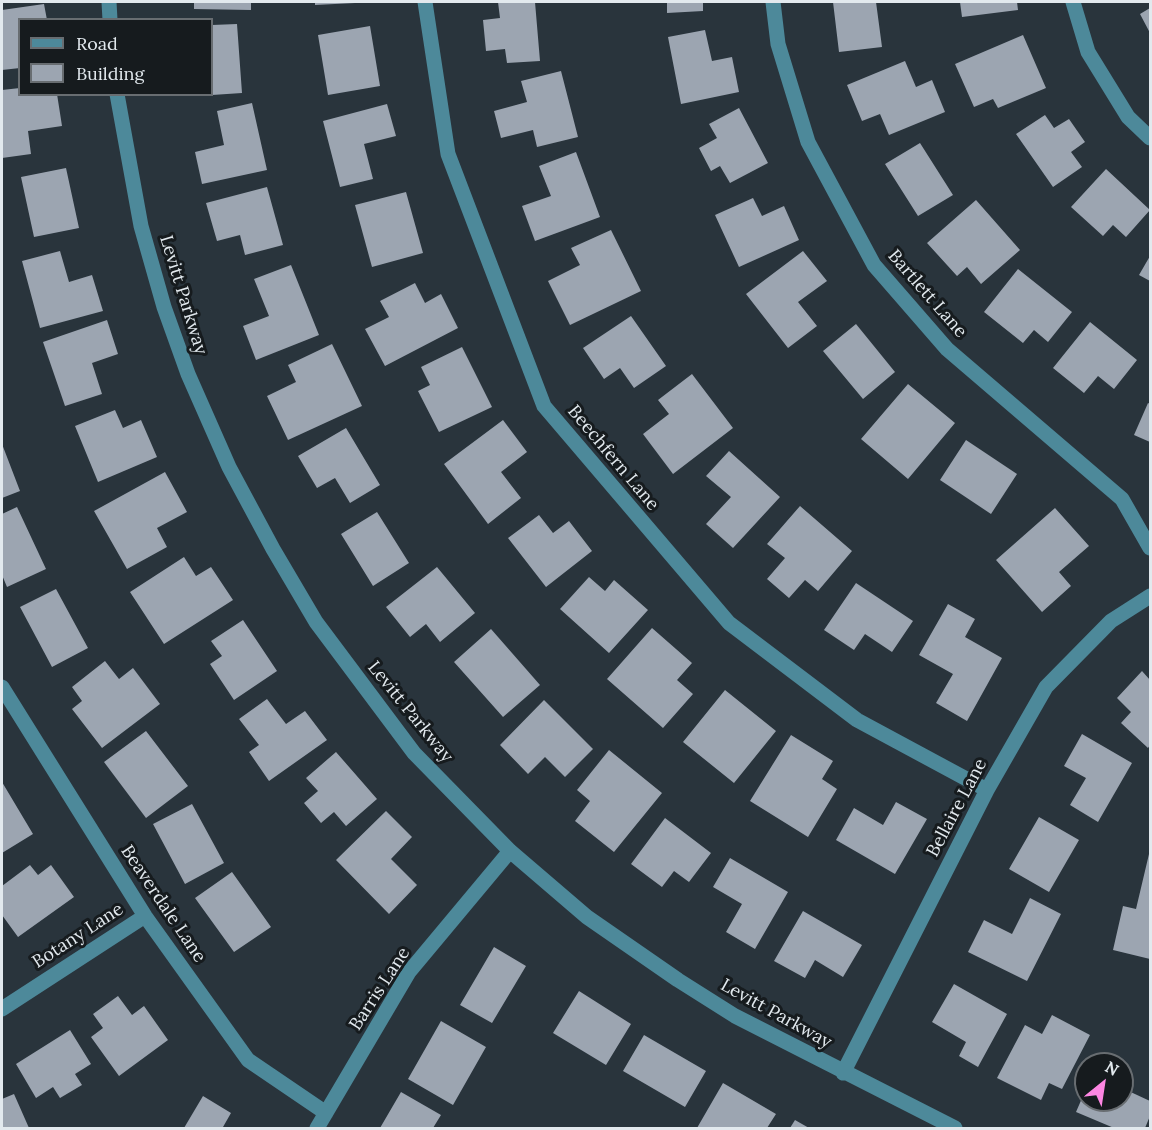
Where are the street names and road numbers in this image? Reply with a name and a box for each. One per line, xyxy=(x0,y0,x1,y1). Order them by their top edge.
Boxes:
street label: Levitt Parkway xyxy=(155,233,211,357)
street label: Bartlett Lane xyxy=(883,246,971,342)
street label: Beechfern Lane xyxy=(563,401,663,515)
street label: Levitt Parkway xyxy=(363,657,457,767)
street label: Bellaire Lane xyxy=(922,755,992,861)
street label: Beaverdale Lane xyxy=(116,841,210,967)
street label: Botany Lane xyxy=(29,899,127,973)
street label: Barris Lane xyxy=(345,943,415,1035)
street label: Levitt Parkway xyxy=(717,975,835,1053)

